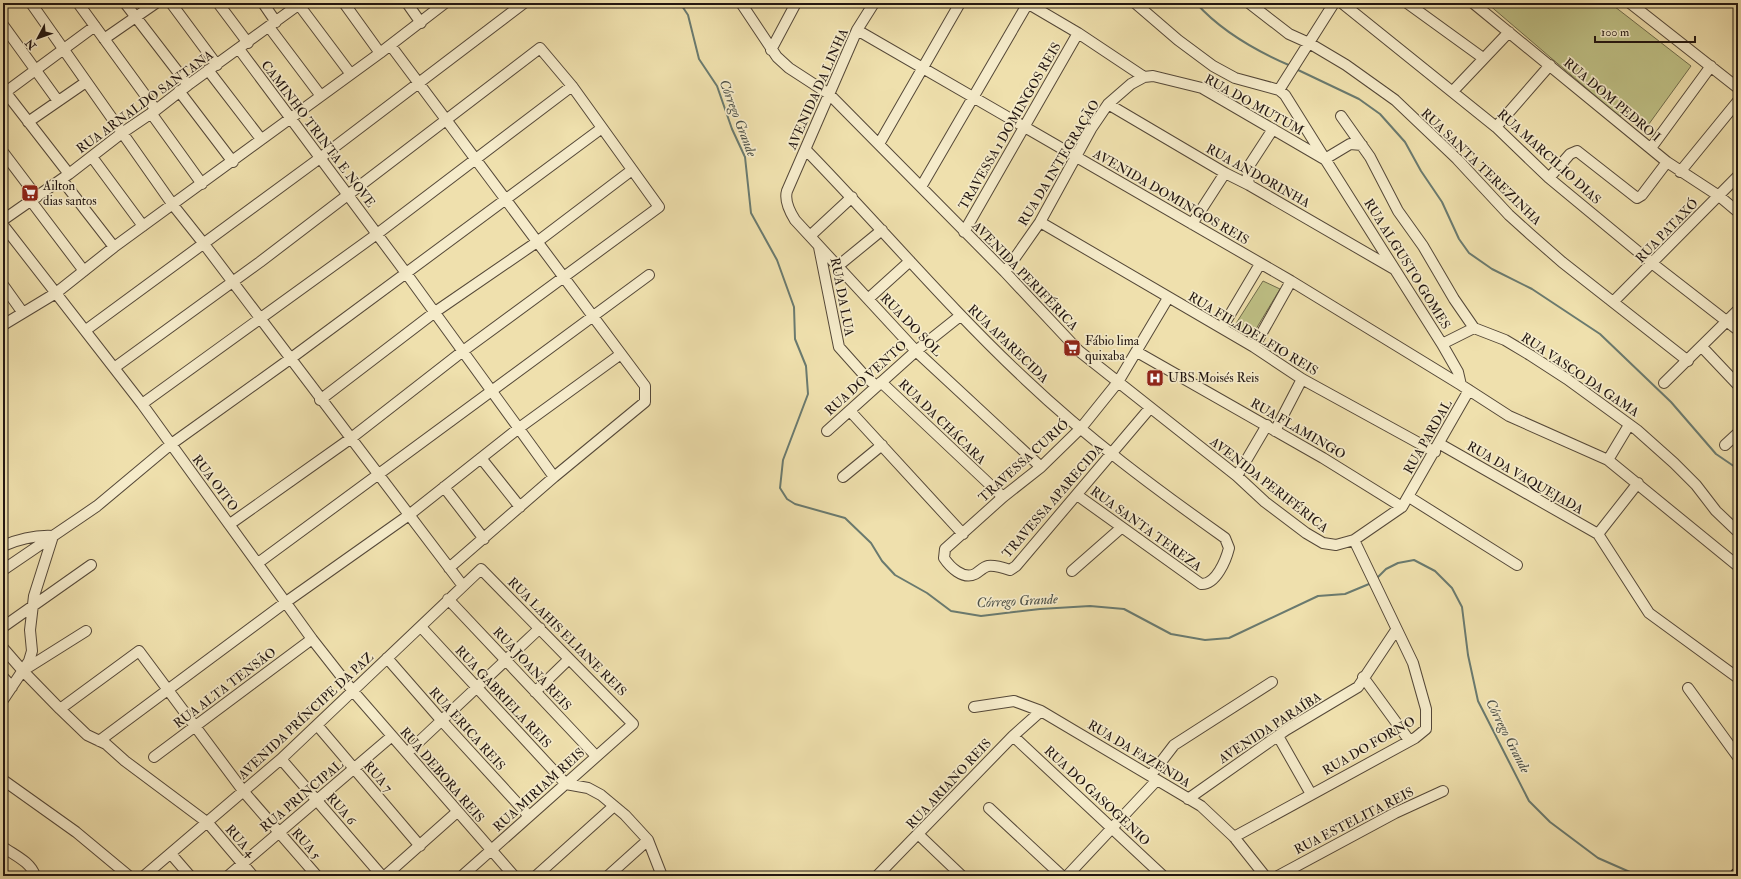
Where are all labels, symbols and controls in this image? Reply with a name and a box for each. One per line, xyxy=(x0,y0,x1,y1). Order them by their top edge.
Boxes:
north arrow xyxy=(18,18,58,58)
scale bar xyxy=(1595,18,1695,44)
street label: AVENIDA DA LINHA xyxy=(784,25,852,153)
text: 100 m xyxy=(1601,25,1630,40)
text: N xyxy=(22,35,40,53)
street label: TRAVESSA 1 DOMINGOS REIS xyxy=(955,39,1065,213)
street label: RUA ARNALDO SANTANA xyxy=(73,46,217,157)
street label: RUA DOM PEDRO I xyxy=(1560,55,1664,145)
street label: CAMINHO TRINTA E NOVE xyxy=(258,57,378,211)
street label: RUA DO MUTUM xyxy=(1202,71,1307,139)
water label: Córrego Grande xyxy=(716,77,761,159)
street label: RUA DA INTEGRAÇÃO xyxy=(1014,97,1103,229)
street label: RUA SANTA TEREZINHA xyxy=(1417,105,1545,229)
street label: RUA MARCILIO DIAS xyxy=(1494,106,1604,208)
street label: RUA ANDORINHA xyxy=(1203,141,1313,212)
street label: AVENIDA DOMINGOS REIS xyxy=(1089,145,1252,248)
place label: Ailton dias santos xyxy=(42,178,97,209)
supermarket icon: Ailton dias santos xyxy=(20,183,40,203)
street label: RUA PATAXÓ xyxy=(1632,195,1702,267)
street label: RUA ALGUSTO GOMES xyxy=(1360,196,1454,332)
street label: AVENIDA PERIFÉRICA xyxy=(968,217,1083,334)
street label: RUA DA LUA xyxy=(827,256,858,338)
street label: RUA FILADELFIO REIS xyxy=(1185,289,1321,379)
street label: RUA DO SOL xyxy=(877,290,945,360)
street label: RUA APARECIDA xyxy=(964,301,1052,387)
street label: RUA VASCO DA GAMA xyxy=(1518,330,1643,421)
place label: Fábio lima quixaba xyxy=(1085,333,1140,364)
street label: RUA DO VENTO xyxy=(822,337,910,419)
supermarket icon: Fábio lima quixaba xyxy=(1062,338,1082,358)
hospital icon: UBS Moisés Reis xyxy=(1145,368,1165,388)
place label: UBS Moisés Reis xyxy=(1168,370,1260,386)
street label: RUA DA CHÁCARA xyxy=(895,375,990,468)
street label: RUA FLAMINGO xyxy=(1248,395,1348,463)
street label: RUA PARDAL xyxy=(1400,396,1456,477)
street label: TRAVESSA CURIÓ xyxy=(975,416,1072,506)
street label: AVENIDA PERIFÉRICA xyxy=(1206,432,1332,537)
street label: RUA DA VAQUEJADA xyxy=(1464,438,1587,518)
street label: TRAVESSA APARECIDA xyxy=(999,440,1107,561)
street label: RUA OITO xyxy=(189,452,241,514)
street label: RUA SANTA TEREZA xyxy=(1087,483,1205,575)
street label: RUA LAHIS ELIANE REIS xyxy=(504,574,630,700)
water label: Córrego Grande xyxy=(976,590,1058,612)
street label: RUA JOANA REIS xyxy=(489,624,575,714)
street label: RUA ALTA TENSÃO xyxy=(170,643,279,732)
street label: RUA GABRIELA REIS xyxy=(452,643,554,751)
street label: AVENIDA PRÍNCIPE DA PAZ xyxy=(234,648,377,784)
street label: RUA ERICA REIS xyxy=(426,684,508,774)
street label: AVENIDA PARAÍBA xyxy=(1214,688,1325,768)
water label: Córrego Grande xyxy=(1482,696,1534,776)
street label: RUA DO FORNO xyxy=(1320,713,1418,779)
street label: RUA DA FAZENDA xyxy=(1085,717,1194,791)
street label: RUA DEBORA REIS xyxy=(396,724,488,826)
street label: RUA ARIANO REIS xyxy=(903,736,995,832)
street label: RUA DO GASOGENIO xyxy=(1041,743,1153,849)
street label: RUA MIRIAM REIS xyxy=(490,745,588,835)
street label: RUA PRINCIPAL xyxy=(257,756,347,835)
street label: RUA 7 xyxy=(360,758,396,796)
street label: RUA ESTELITA REIS xyxy=(1291,784,1417,858)
street label: RUA 6 xyxy=(323,790,360,829)
street label: RUA 4 xyxy=(222,822,259,861)
street label: RUA 5 xyxy=(288,825,324,863)

